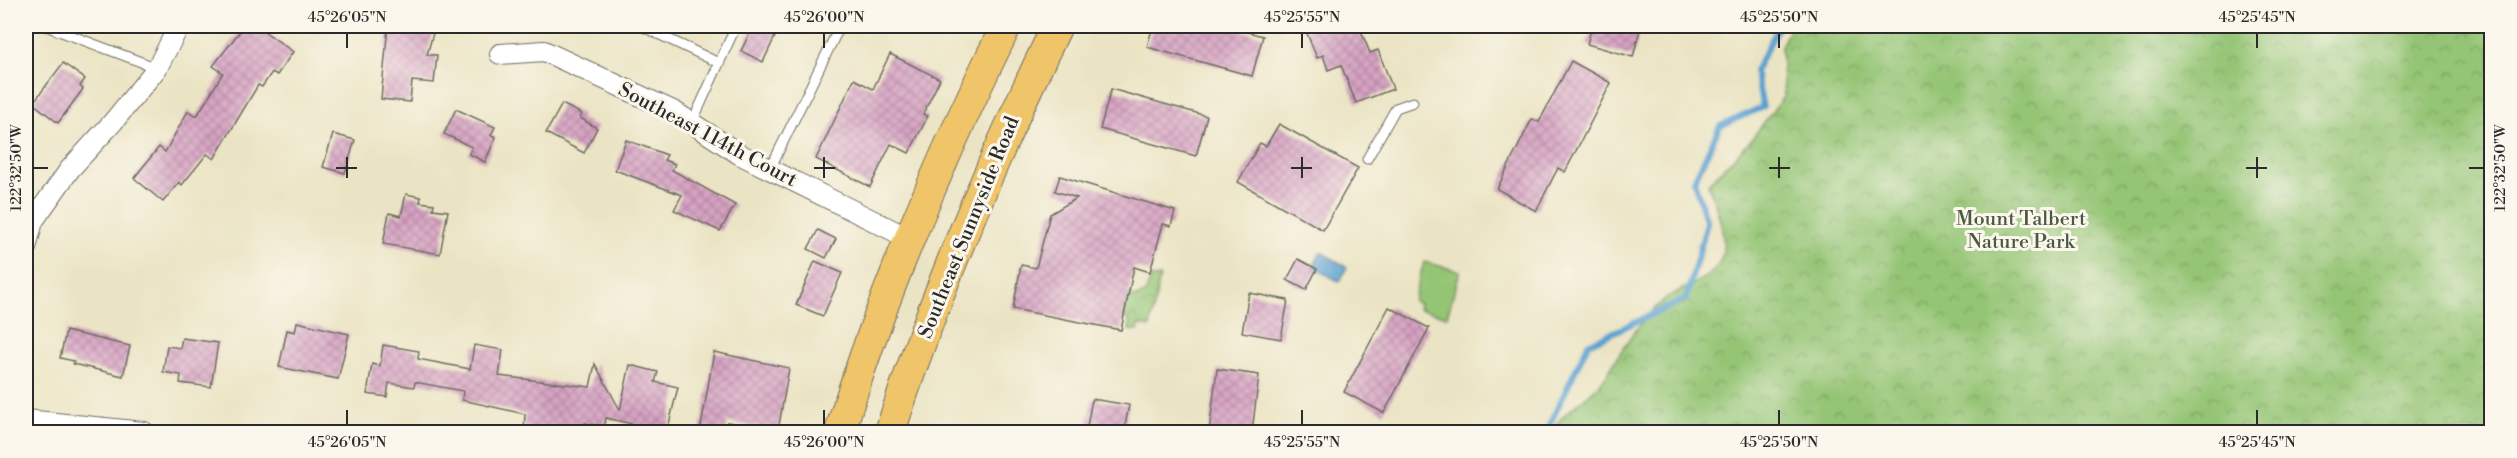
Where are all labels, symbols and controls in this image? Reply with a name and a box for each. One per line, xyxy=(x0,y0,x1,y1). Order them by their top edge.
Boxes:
text: 45°26'05"N xyxy=(308,8,386,27)
text: 45°26'00"N xyxy=(784,8,864,27)
text: 45°25'55"N xyxy=(1264,8,1340,27)
text: 45°25'50"N xyxy=(1740,8,1818,27)
text: 45°25'45"N xyxy=(2218,8,2296,27)
street label: Southeast 114th Court xyxy=(614,78,801,193)
street label: Southeast Sunnyside Road xyxy=(913,112,1026,342)
text: 122°32'50"W xyxy=(7,124,26,212)
text: 122°32'50"W xyxy=(2491,124,2510,212)
park label: Mount Talbert Nature Park xyxy=(1956,207,2086,255)
text: 45°26'05"N xyxy=(308,433,386,452)
text: 45°26'00"N xyxy=(784,433,864,452)
text: 45°25'55"N xyxy=(1264,433,1340,452)
text: 45°25'50"N xyxy=(1740,433,1818,452)
text: 45°25'45"N xyxy=(2218,433,2296,452)

